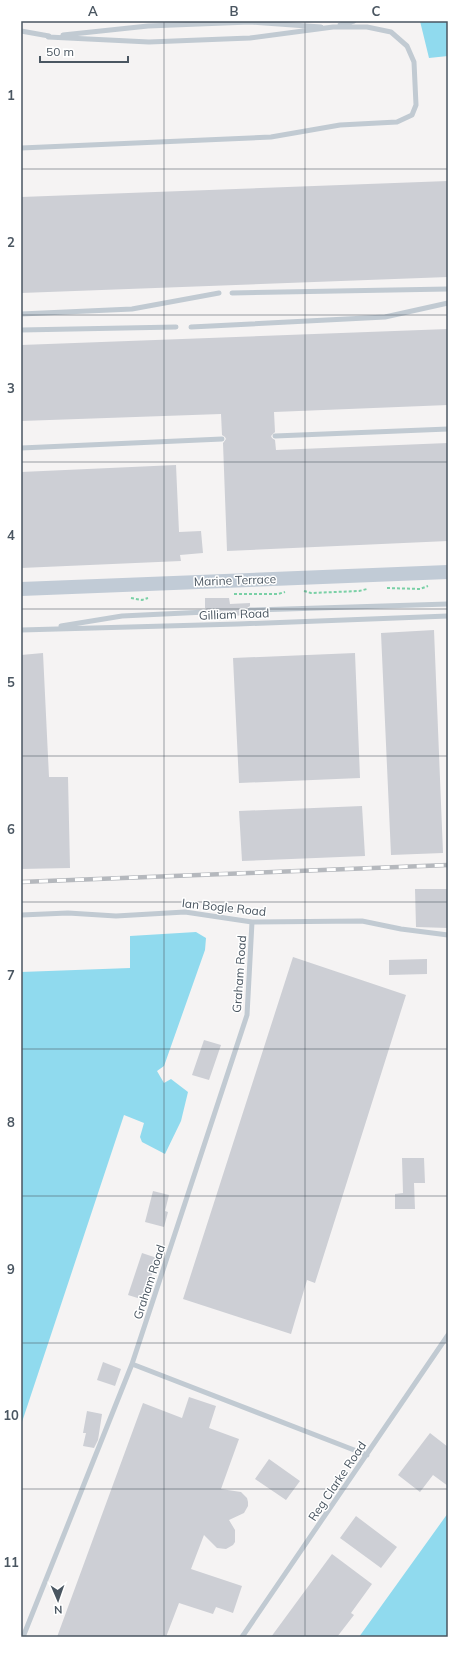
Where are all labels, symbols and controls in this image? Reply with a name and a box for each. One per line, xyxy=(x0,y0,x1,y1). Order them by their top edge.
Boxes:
text: A xyxy=(88,3,98,19)
text: B xyxy=(230,3,239,19)
text: C xyxy=(372,3,381,19)
scale bar xyxy=(40,38,128,64)
text: 50 m xyxy=(46,44,74,59)
text: 1 xyxy=(7,87,15,103)
text: 2 xyxy=(7,234,15,250)
text: 3 xyxy=(7,380,15,396)
text: 4 xyxy=(7,527,15,543)
street label: Marine Terrace xyxy=(194,571,276,589)
street label: Gilliam Road xyxy=(199,605,269,623)
text: 5 xyxy=(7,674,15,690)
text: 6 xyxy=(7,821,15,837)
street label: Ian Bogle Road xyxy=(181,895,267,919)
street label: Graham Road xyxy=(229,935,249,1013)
text: 7 xyxy=(7,967,15,983)
text: 8 xyxy=(7,1114,15,1130)
street label: Graham Road xyxy=(130,1243,168,1321)
text: 9 xyxy=(7,1261,15,1277)
text: 10 xyxy=(3,1407,19,1423)
street label: Reg Clarke Road xyxy=(305,1438,369,1524)
text: 11 xyxy=(3,1554,19,1570)
north arrow xyxy=(38,1580,78,1620)
text: N xyxy=(54,1603,63,1617)

